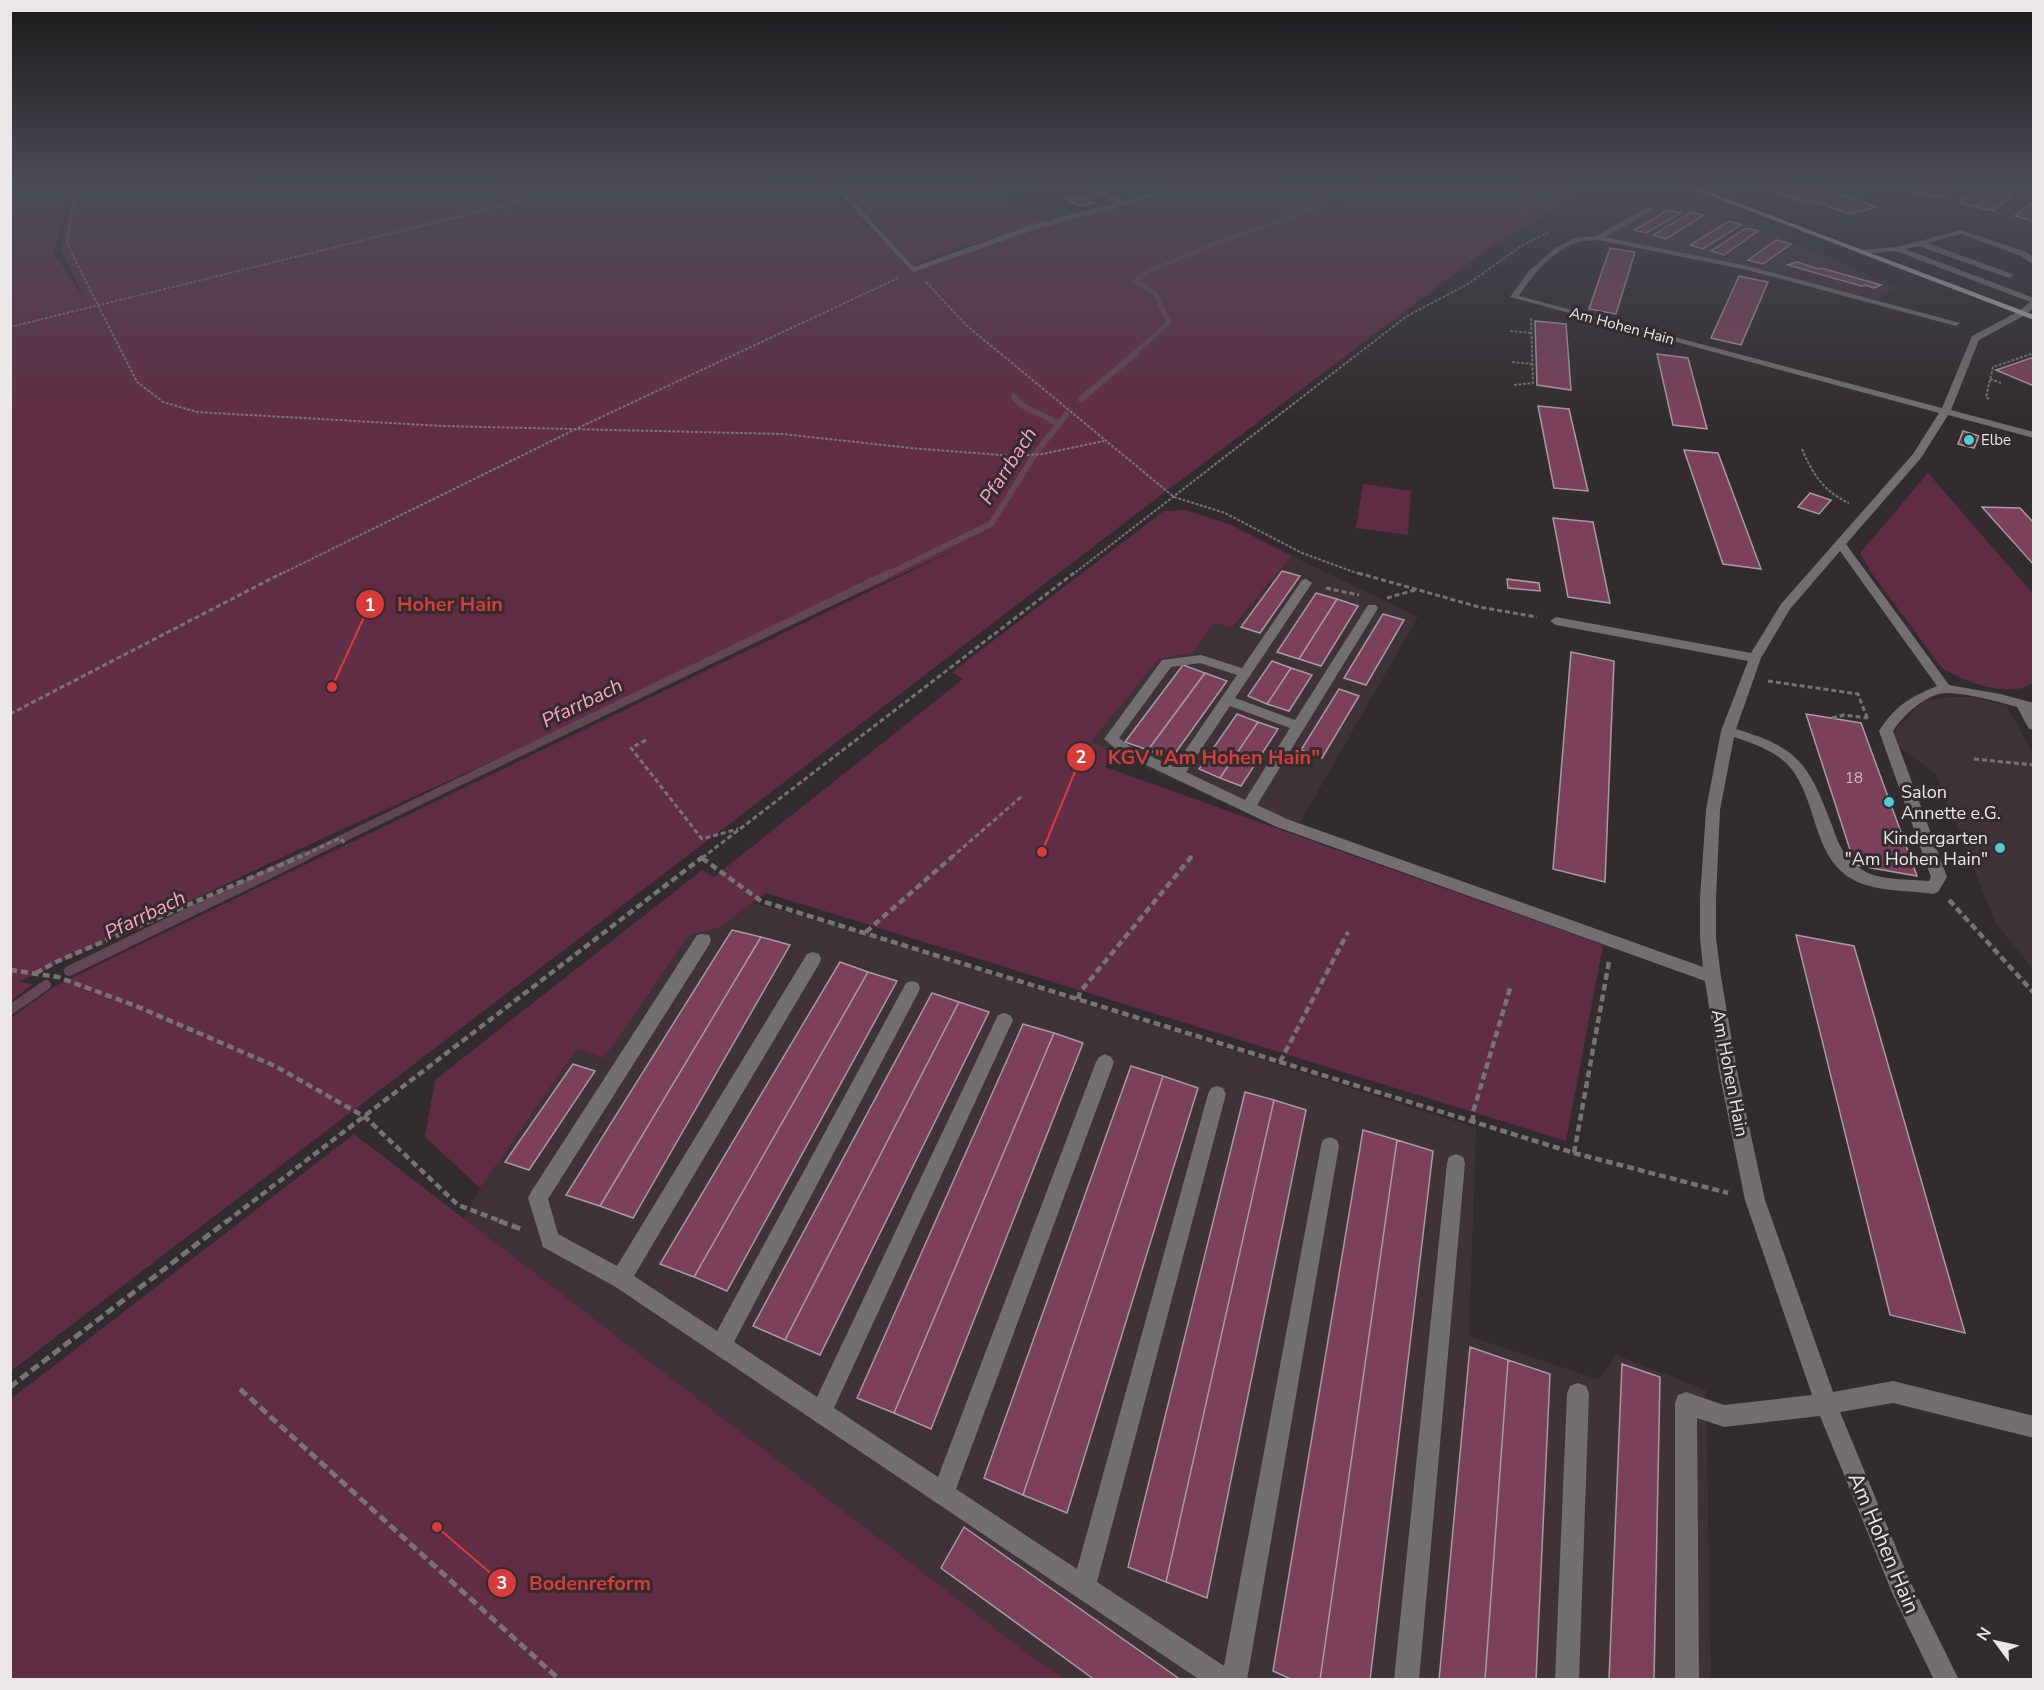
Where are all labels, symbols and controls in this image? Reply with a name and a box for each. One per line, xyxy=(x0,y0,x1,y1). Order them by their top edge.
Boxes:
street label: Am Hohen Hain xyxy=(1567,302,1677,350)
water label: Pfarrbach xyxy=(973,422,1043,510)
place label: Elbe xyxy=(1981,430,2011,450)
marker: Elbe xyxy=(1962,433,1976,447)
callout: Hoher Hain xyxy=(355,585,515,623)
text: Hoher Hain xyxy=(397,591,503,618)
text: 1 xyxy=(365,593,375,617)
water label: Pfarrbach xyxy=(537,672,627,734)
callout: KGV "Am Hohen Hain" xyxy=(1066,738,1333,776)
text: KGV "Am Hohen Hain" xyxy=(1108,744,1320,771)
text: 2 xyxy=(1076,745,1086,769)
house number: 18 xyxy=(1845,768,1863,788)
place label: Salon Annette e.G. xyxy=(1901,780,2001,825)
marker: Salon Annette e.G. xyxy=(1882,795,1896,809)
place label: Kindergarten "Am Hohen Hain" xyxy=(1845,826,1988,871)
marker: Kindergarten "Am Hohen Hain" xyxy=(1993,841,2007,855)
water label: Pfarrbach xyxy=(100,884,190,946)
street label: Am Hohen Hain xyxy=(1706,1007,1754,1139)
street label: Am Hohen Hain xyxy=(1842,1468,1926,1618)
callout: Bodenreform xyxy=(487,1564,663,1602)
text: Bodenreform xyxy=(529,1570,651,1597)
text: 3 xyxy=(497,1571,507,1595)
north arrow xyxy=(1966,1612,2026,1672)
text: N xyxy=(1972,1623,1997,1645)

